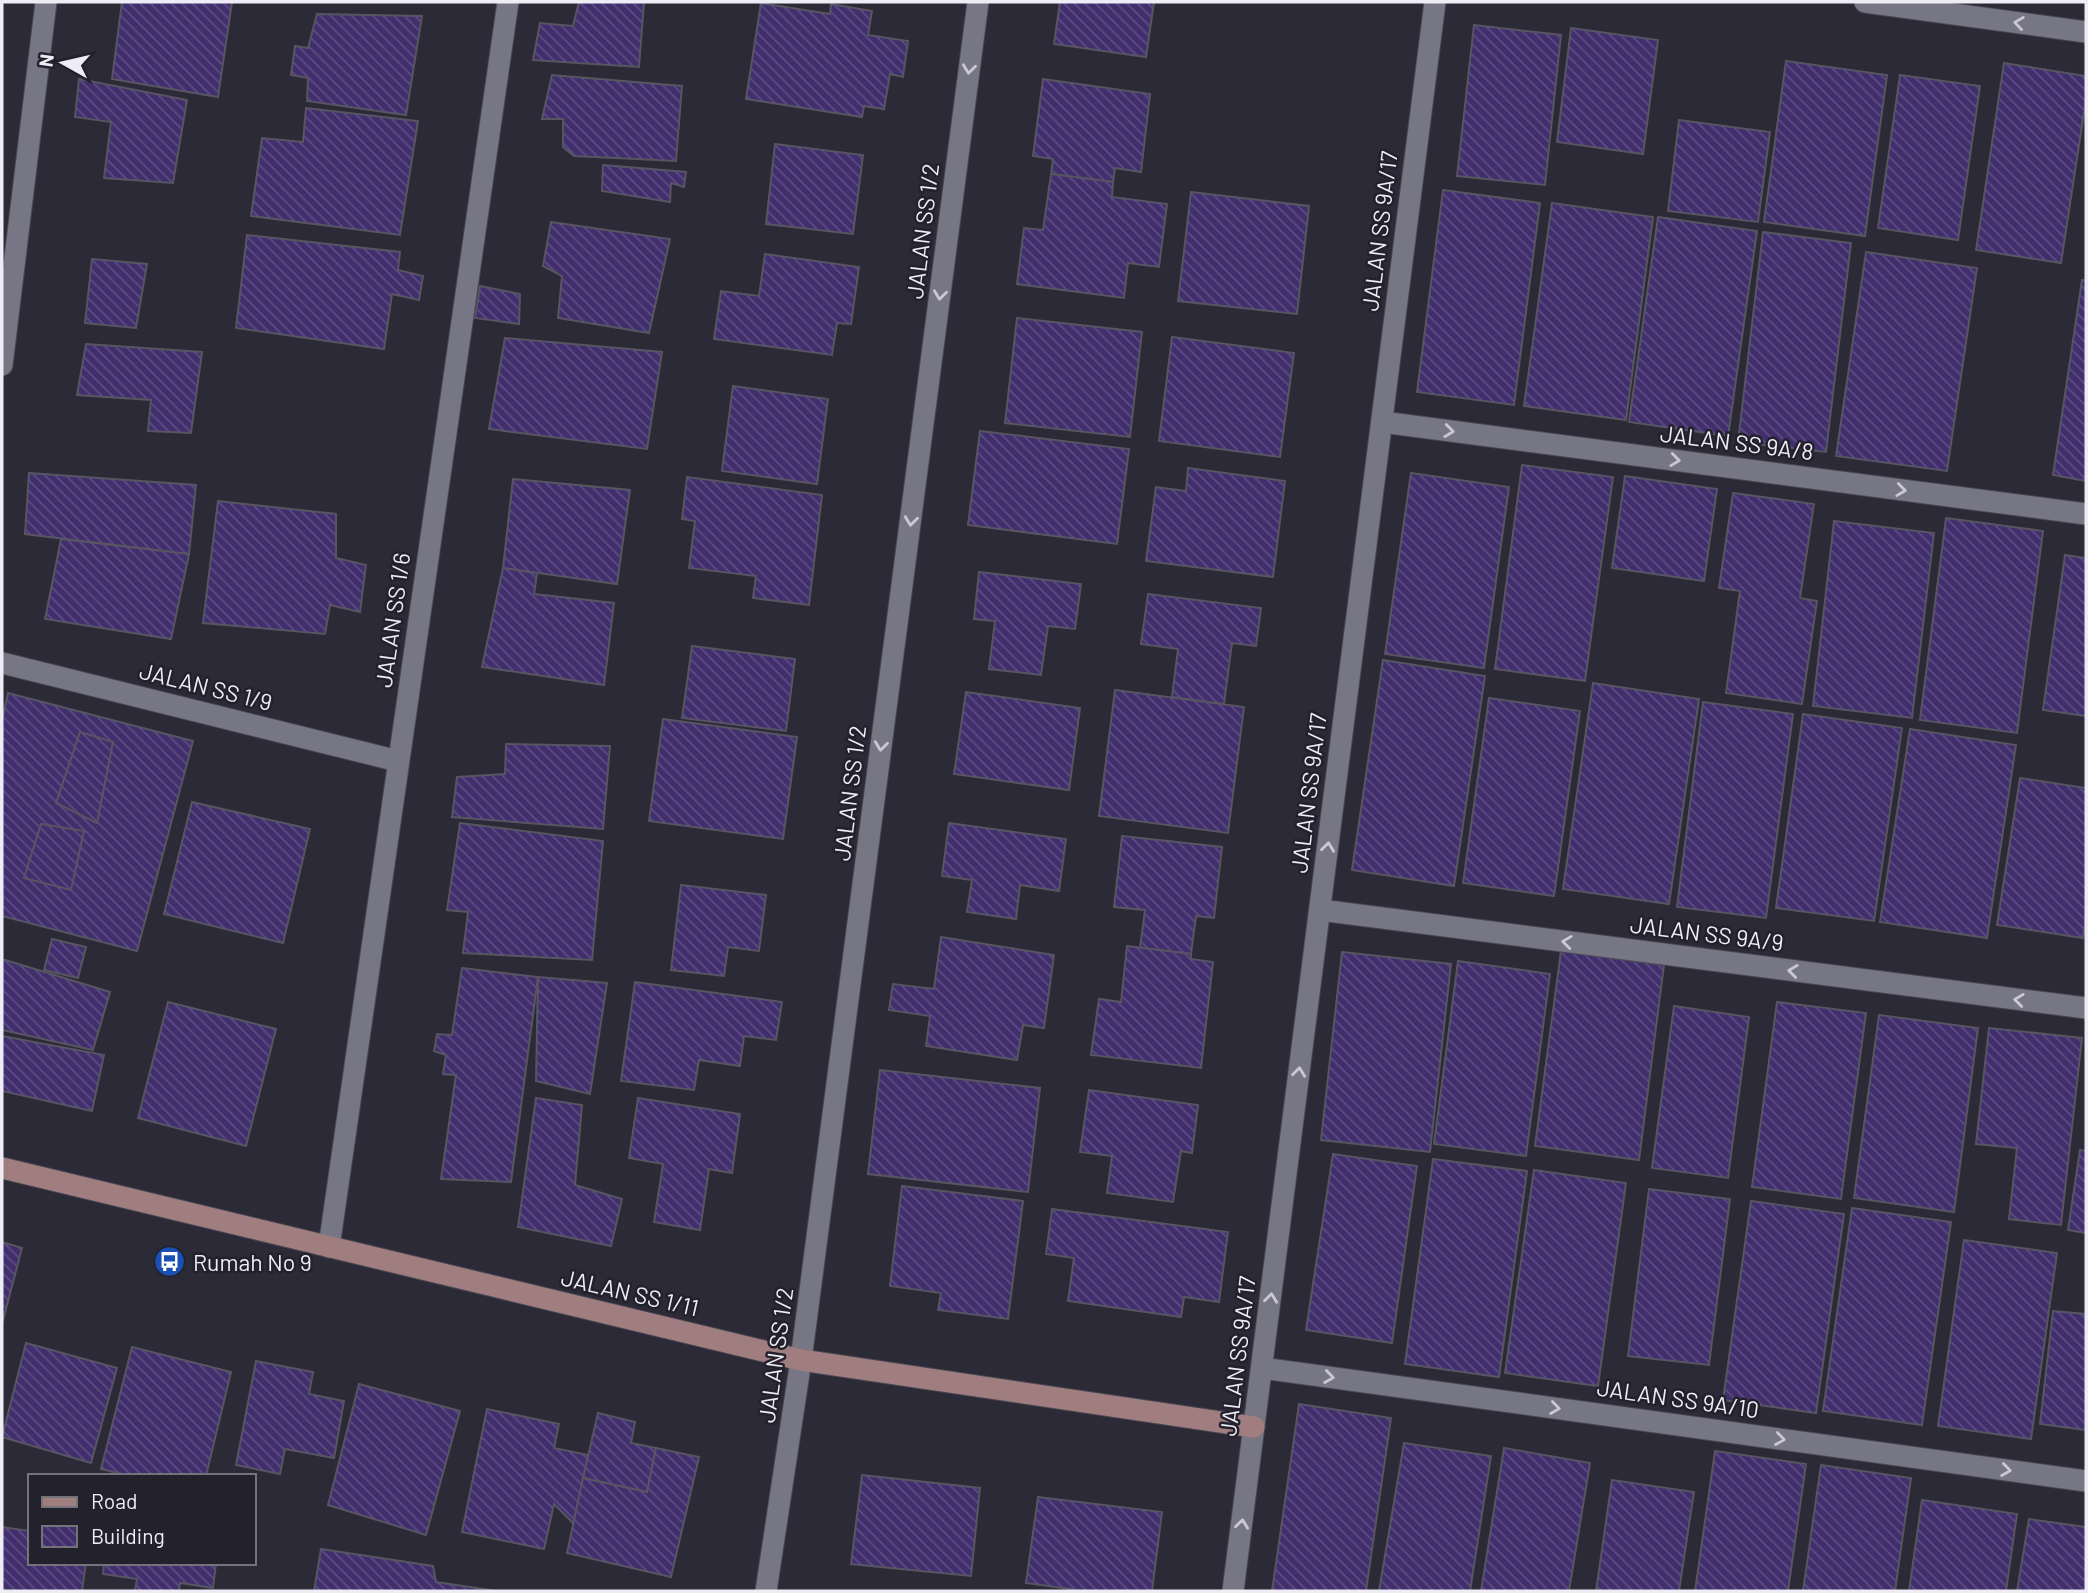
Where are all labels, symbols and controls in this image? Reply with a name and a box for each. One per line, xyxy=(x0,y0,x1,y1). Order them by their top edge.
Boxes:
one-way arrow xyxy=(2013,16,2024,31)
north arrow xyxy=(28,28,98,98)
text: N xyxy=(33,53,58,68)
one-way arrow xyxy=(962,64,977,75)
street label: JALAN SS 9A/17 xyxy=(1355,149,1403,313)
street label: JALAN SS 1/2 xyxy=(900,162,944,300)
one-way arrow xyxy=(933,289,948,301)
street label: JALAN SS 9A/8 xyxy=(1659,419,1815,465)
one-way arrow xyxy=(1444,423,1455,438)
one-way arrow xyxy=(1669,453,1681,468)
one-way arrow xyxy=(1895,482,1906,497)
one-way arrow xyxy=(903,515,918,526)
street label: JALAN SS 1/6 xyxy=(369,551,415,689)
street label: JALAN SS 1/9 xyxy=(137,656,275,716)
street label: JALAN SS 9A/17 xyxy=(1284,711,1332,875)
street label: JALAN SS 1/2 xyxy=(827,724,871,862)
one-way arrow xyxy=(874,740,889,752)
one-way arrow xyxy=(1321,841,1336,852)
street label: JALAN SS 9A/9 xyxy=(1629,910,1785,956)
one-way arrow xyxy=(1561,934,1573,949)
one-way arrow xyxy=(1787,963,1799,978)
one-way arrow xyxy=(2013,992,2024,1007)
one-way arrow xyxy=(1292,1066,1307,1078)
bus stop icon: Rumah No 9 xyxy=(153,1245,187,1279)
place label: Rumah No 9 xyxy=(193,1248,312,1276)
street label: JALAN SS 1/11 xyxy=(559,1263,701,1321)
street label: JALAN SS 9A/17 xyxy=(1213,1274,1261,1438)
street label: JALAN SS 1/2 xyxy=(752,1286,798,1424)
one-way arrow xyxy=(1263,1292,1278,1304)
one-way arrow xyxy=(1324,1370,1335,1385)
street label: JALAN SS 9A/10 xyxy=(1595,1373,1761,1423)
one-way arrow xyxy=(1549,1400,1561,1415)
one-way arrow xyxy=(1774,1431,1786,1446)
one-way arrow xyxy=(2000,1462,2012,1477)
legend xyxy=(28,1474,256,1565)
text: Road xyxy=(91,1488,137,1513)
one-way arrow xyxy=(1234,1518,1249,1529)
text: Building xyxy=(91,1523,165,1548)

